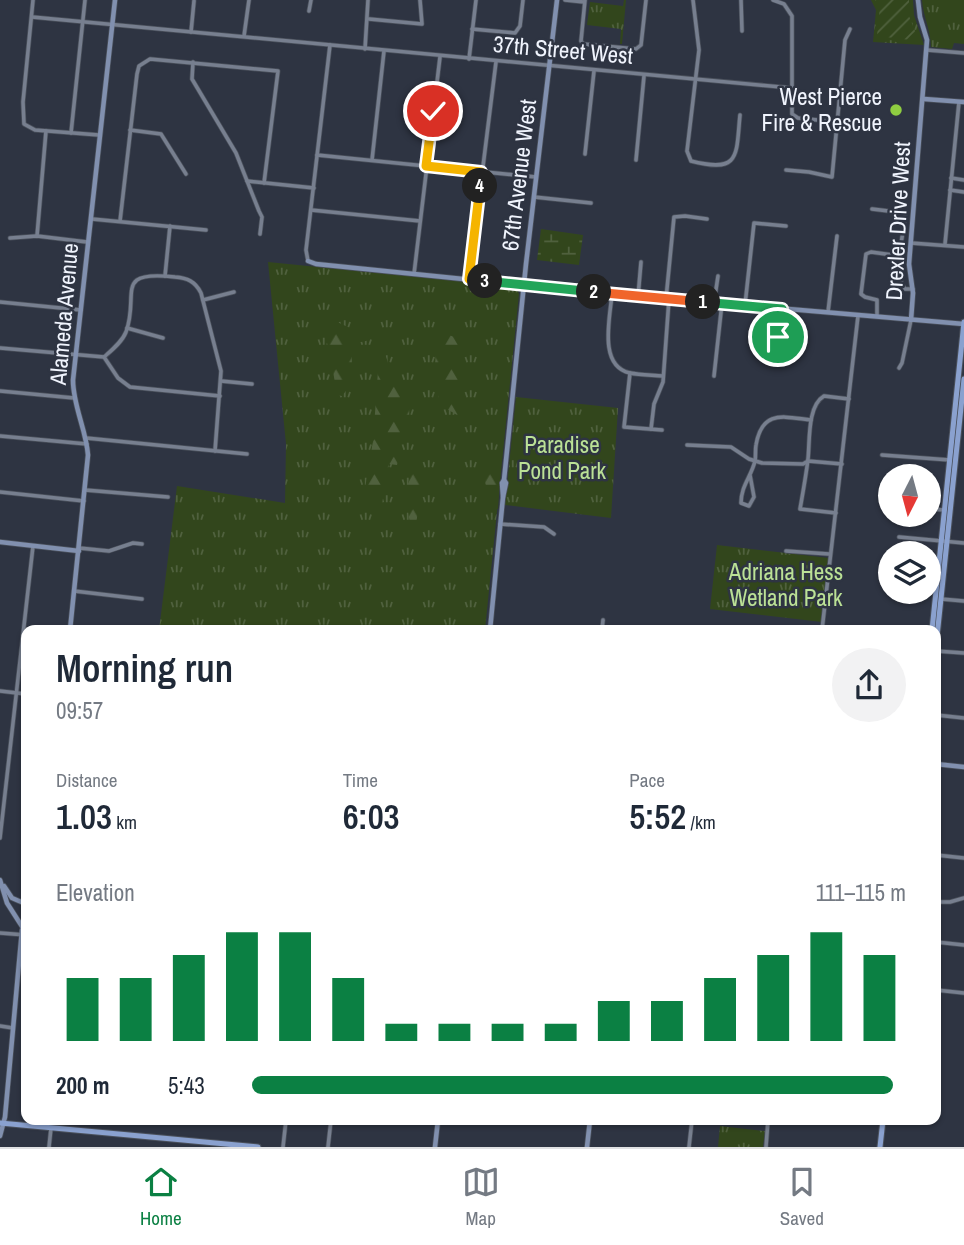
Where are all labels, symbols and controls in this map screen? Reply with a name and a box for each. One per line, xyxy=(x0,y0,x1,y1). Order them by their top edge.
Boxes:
street label: 37th Street West xyxy=(492,28,634,71)
pin xyxy=(403,81,463,141)
place label: West Pierce Fire & Rescue xyxy=(761,81,882,138)
icon: check xyxy=(414,92,452,130)
street label: 67th Avenue West xyxy=(494,97,543,252)
marker: West Pierce Fire & Rescue xyxy=(888,102,904,118)
street label: Drexler Drive West xyxy=(878,141,917,301)
pin: 4 xyxy=(462,168,498,204)
text: 4 xyxy=(475,172,484,198)
street label: Alameda Avenue xyxy=(42,242,85,387)
pin: 3 xyxy=(468,264,503,298)
text: 3 xyxy=(480,267,489,293)
pin: 2 xyxy=(576,274,612,310)
text: 2 xyxy=(589,278,598,304)
pin: 1 xyxy=(686,284,720,320)
text: 1 xyxy=(698,288,707,314)
pin xyxy=(748,307,808,367)
icon: arrive xyxy=(759,318,797,356)
park label: Paradise Pond Park xyxy=(518,429,607,486)
north arrow xyxy=(878,464,942,527)
map controls xyxy=(878,464,941,604)
button: layers xyxy=(878,541,941,604)
park label: Adriana Hess Wetland Park xyxy=(728,556,843,613)
text: Morning run xyxy=(56,643,233,694)
button: share xyxy=(832,648,906,722)
text: 09:57 xyxy=(56,695,103,726)
text: Distance xyxy=(56,767,117,793)
text: Time xyxy=(343,767,378,793)
text: Pace xyxy=(629,767,665,793)
text: 1.03 xyxy=(56,793,112,840)
text: 6:03 xyxy=(343,793,400,840)
text: 5:52 xyxy=(629,793,686,840)
text: km xyxy=(112,809,137,835)
text: /km xyxy=(686,809,716,835)
text: Elevation xyxy=(56,877,135,908)
text: 111–115 m xyxy=(816,877,906,908)
text: 200 m xyxy=(56,1070,109,1101)
text: 5:43 xyxy=(168,1070,205,1101)
tab: Home xyxy=(140,1163,182,1231)
tab: Map xyxy=(462,1163,500,1231)
tab: Saved xyxy=(780,1163,824,1231)

